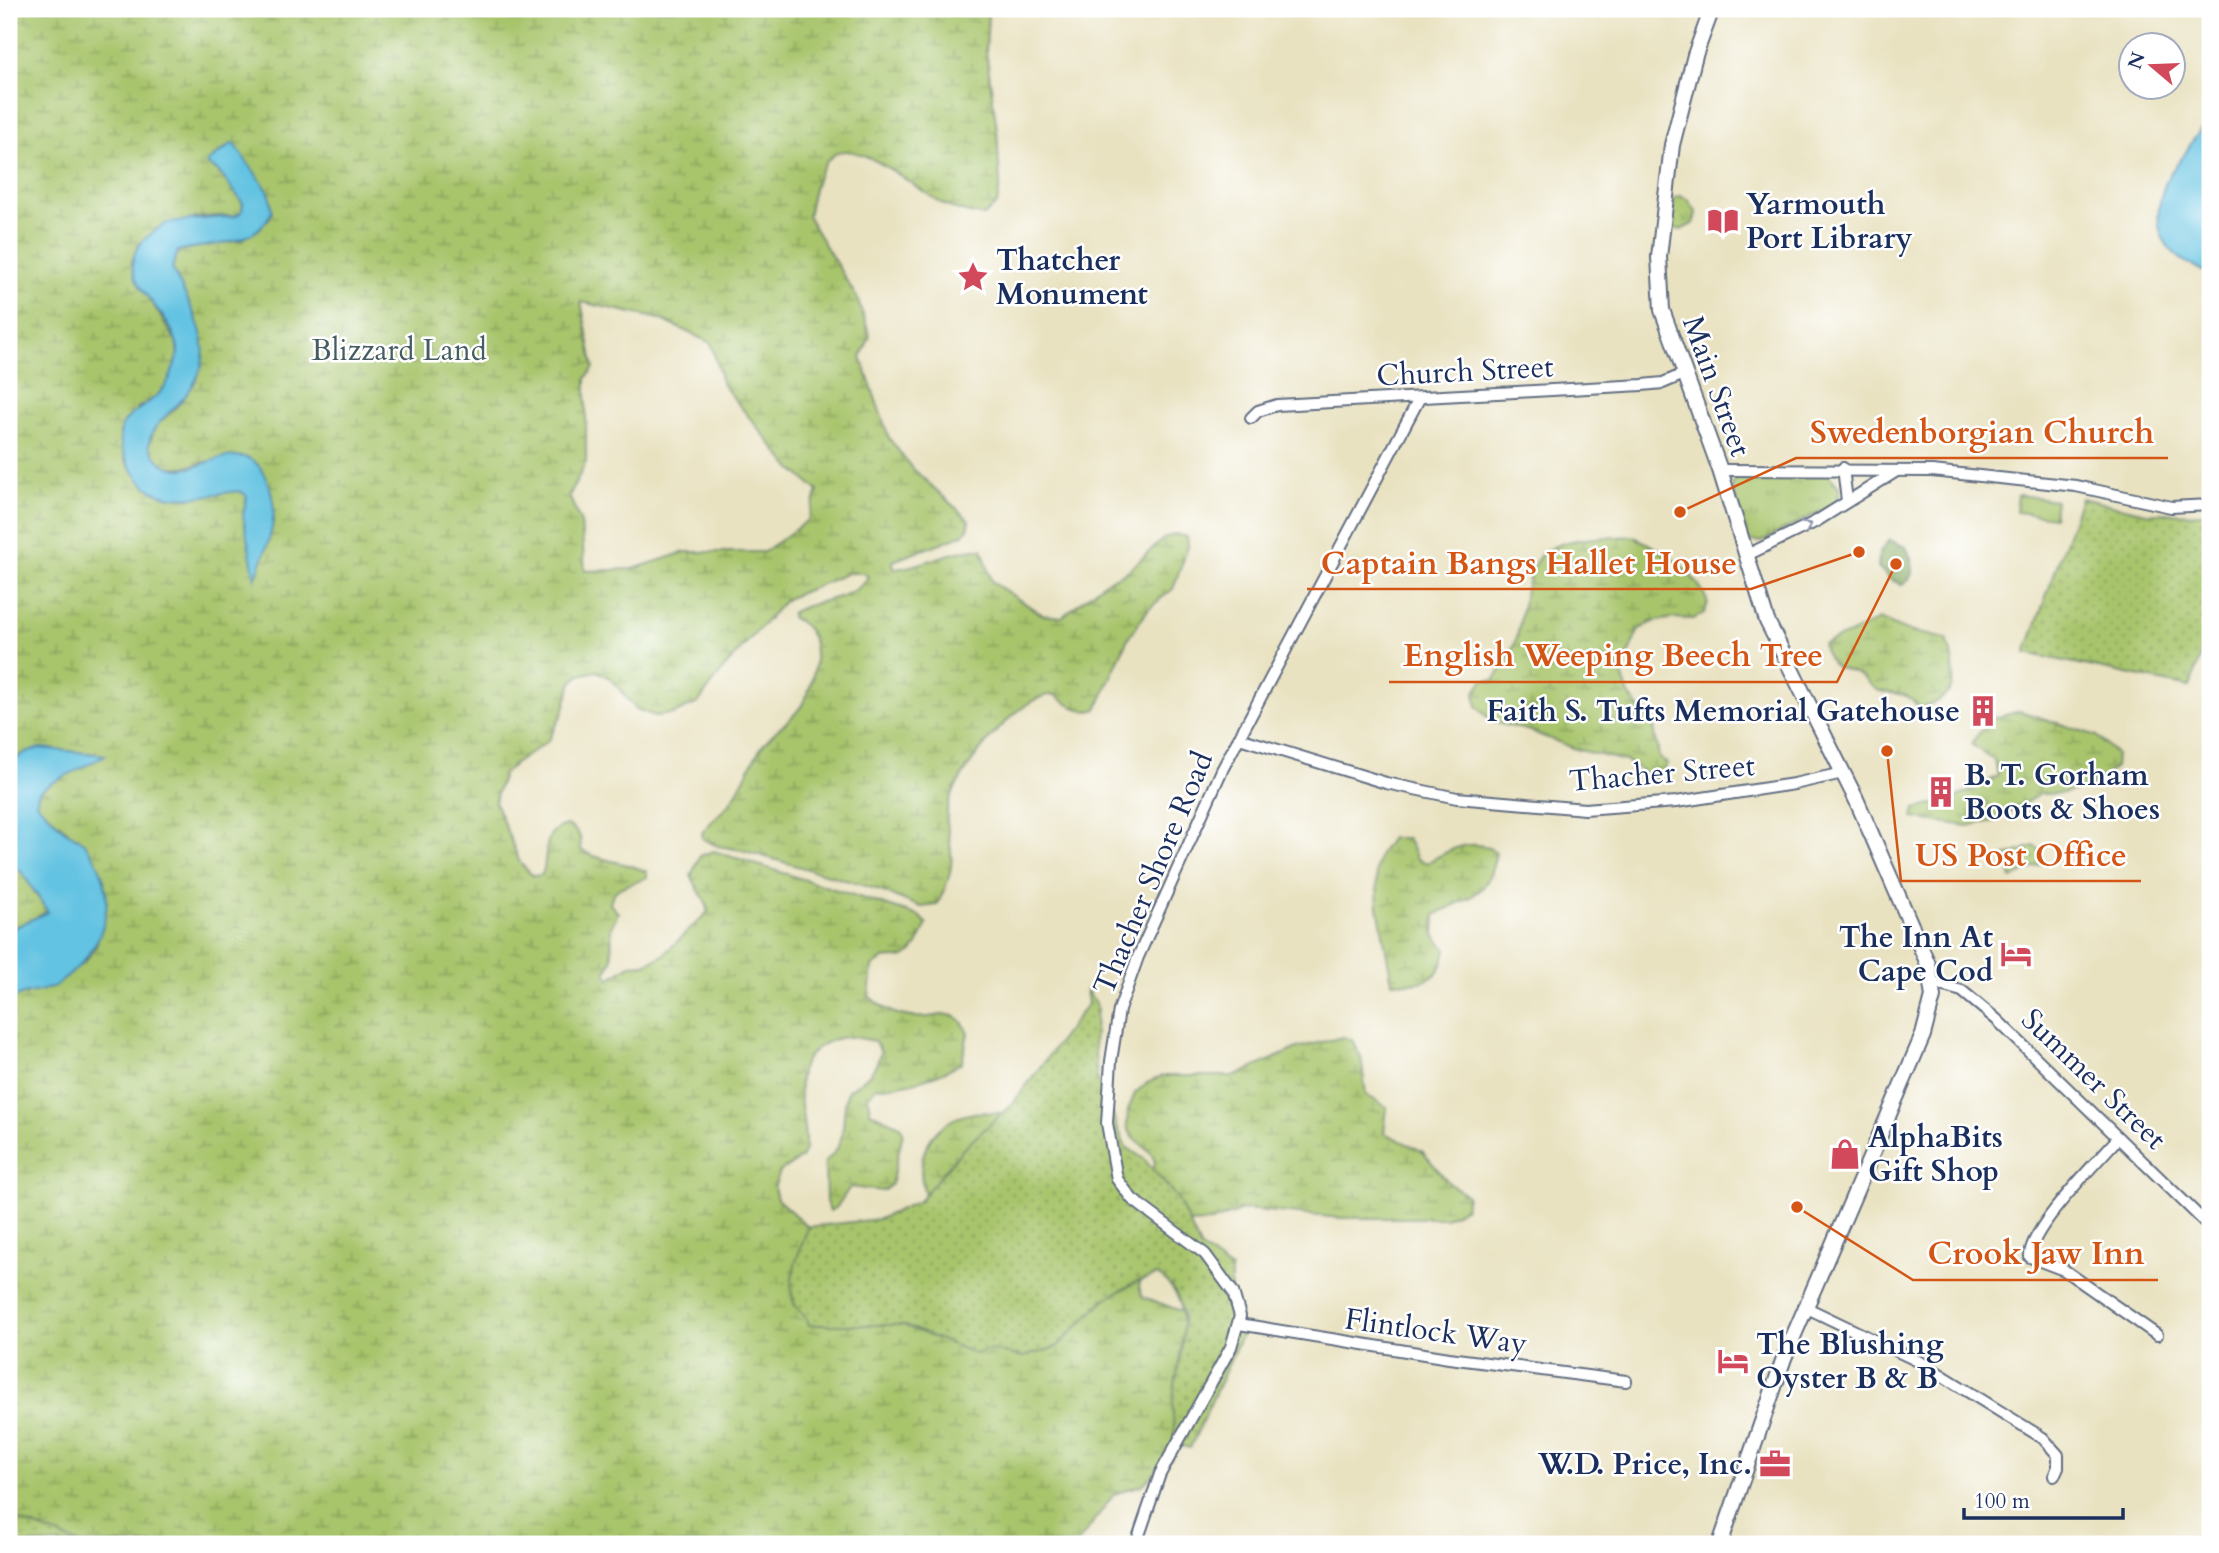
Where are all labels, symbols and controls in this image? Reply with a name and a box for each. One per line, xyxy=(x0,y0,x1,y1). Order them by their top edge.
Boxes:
north arrow xyxy=(2118,32,2188,102)
text: N xyxy=(2122,48,2152,73)
place label: Yarmouth Port Library xyxy=(1746,184,1913,259)
library icon: Yarmouth Port Library xyxy=(1706,204,1740,238)
place label: Thatcher Monument xyxy=(996,240,1148,315)
place icon: Thatcher Monument xyxy=(956,260,990,294)
street label: Main Street xyxy=(1672,310,1761,463)
park label: Blizzard Land xyxy=(311,330,487,371)
street label: Church Street xyxy=(1375,346,1555,397)
callout: Swedenborgian Church xyxy=(1796,405,2168,458)
text: Swedenborgian Church xyxy=(1810,411,2154,455)
one-way arrow xyxy=(1799,521,1812,534)
callout: Captain Bangs Hallet House xyxy=(1307,536,1751,589)
text: Captain Bangs Hallet House xyxy=(1321,542,1737,586)
callout: English Weeping Beech Tree xyxy=(1389,629,1837,682)
text: English Weeping Beech Tree xyxy=(1403,634,1823,678)
place label: Faith S. Tufts Memorial Gatehouse xyxy=(1486,691,1960,732)
building icon: Faith S. Tufts Memorial Gatehouse xyxy=(1966,694,2000,728)
street label: Thacher Shore Road xyxy=(1084,745,1223,1001)
street label: Thacher Street xyxy=(1567,745,1757,802)
place label: B. T. Gorham Boots & Shoes xyxy=(1964,755,2160,830)
building icon: B. T. Gorham Boots & Shoes xyxy=(1924,775,1958,809)
callout: US Post Office xyxy=(1901,828,2141,881)
text: US Post Office xyxy=(1915,834,2127,878)
place label: The Inn At Cape Cod xyxy=(1839,917,1993,992)
hotel icon: The Inn At Cape Cod xyxy=(1999,937,2033,971)
street label: Summer Street xyxy=(2012,1000,2176,1159)
place label: AlphaBits Gift Shop xyxy=(1868,1117,2003,1192)
shop icon: AlphaBits Gift Shop xyxy=(1828,1137,1862,1171)
callout: Crook Jaw Inn xyxy=(1913,1227,2158,1280)
text: Crook Jaw Inn xyxy=(1927,1232,2145,1276)
street label: Flintlock Way xyxy=(1342,1298,1530,1365)
place label: The Blushing Oyster B & B xyxy=(1756,1324,1944,1399)
hotel icon: The Blushing Oyster B & B xyxy=(1716,1344,1750,1378)
place label: W.D. Price, Inc. xyxy=(1537,1444,1752,1485)
office icon: W.D. Price, Inc. xyxy=(1758,1447,1792,1481)
scale bar xyxy=(1964,1476,2123,1520)
text: 100 m xyxy=(1974,1487,2030,1516)

